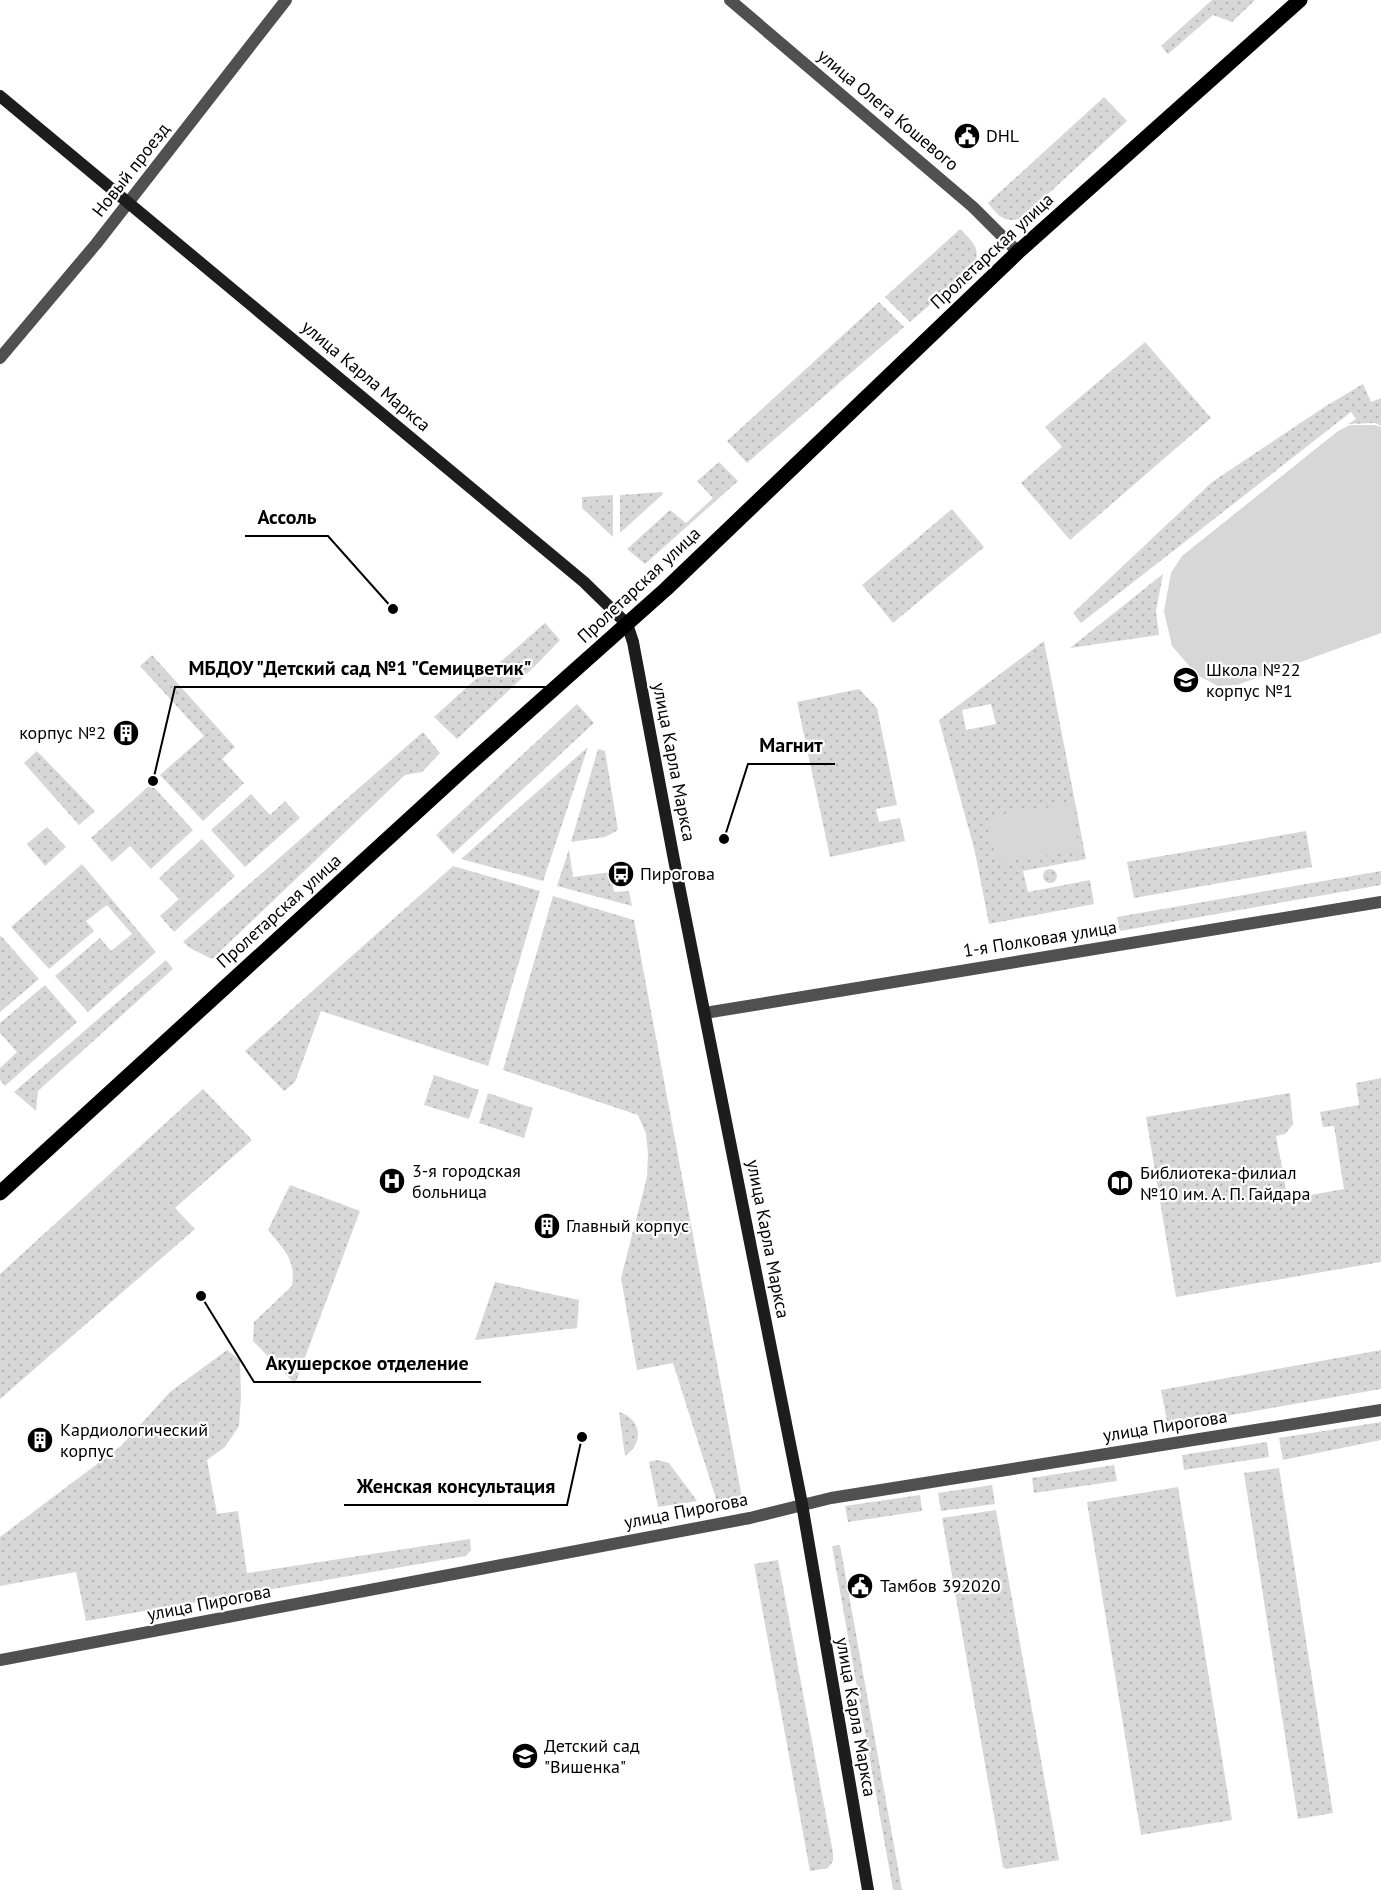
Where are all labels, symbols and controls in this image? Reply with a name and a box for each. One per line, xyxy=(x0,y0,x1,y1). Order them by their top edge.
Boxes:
street label: улица Олега Кошевого xyxy=(813,44,964,175)
street label: Новый проезд xyxy=(87,118,175,221)
public building icon: DHL xyxy=(952,121,982,151)
place label: DHL xyxy=(986,124,1019,147)
street label: Пролетарская улица xyxy=(925,188,1058,314)
street label: улица Карла Маркса xyxy=(297,315,435,436)
callout: Ассоль xyxy=(245,498,328,536)
text: Ассоль xyxy=(257,504,317,530)
street label: Пролетарская улица xyxy=(572,522,705,648)
callout: МБДОУ "Детский сад №1 "Семицветик" xyxy=(175,649,546,687)
text: МБДОУ "Детский сад №1 "Семицветик" xyxy=(189,655,532,681)
place label: Школа №22 корпус №1 xyxy=(1206,658,1301,702)
school or university icon: Школа №22 корпус №1 xyxy=(1171,665,1201,695)
street label: улица Карла Маркса xyxy=(648,681,701,843)
building icon: корпус №2 xyxy=(111,718,141,748)
place label: корпус №2 xyxy=(19,721,106,744)
callout: Магнит xyxy=(748,726,835,764)
text: Магнит xyxy=(759,732,823,758)
street label: Пролетарская улица xyxy=(212,849,346,973)
bus stop icon: Пирогова xyxy=(606,859,636,889)
place label: Пирогова xyxy=(640,862,715,885)
street label: 1-я Полковая улица xyxy=(961,915,1118,962)
street label: улица Карла Маркса xyxy=(742,1158,795,1320)
place label: 3-я городская больница xyxy=(412,1159,521,1203)
place label: Библиотека-филиал №10 им. А. П. Гайдара xyxy=(1140,1161,1310,1205)
hospital icon: 3-я городская больница xyxy=(377,1166,407,1196)
library icon: Библиотека-филиал №10 им. А. П. Гайдара xyxy=(1105,1168,1135,1198)
building icon: Главный корпус xyxy=(532,1211,562,1241)
place label: Главный корпус xyxy=(566,1214,689,1237)
callout: Акушерское отделение xyxy=(254,1344,481,1382)
text: Акушерское отделение xyxy=(265,1350,469,1376)
street label: улица Пирогова xyxy=(1101,1404,1229,1447)
place label: Кардиологический корпус xyxy=(60,1418,208,1462)
building icon: Кардиологический корпус xyxy=(25,1425,55,1455)
callout: Женская консультация xyxy=(344,1467,567,1505)
text: Женская консультация xyxy=(356,1473,555,1499)
street label: улица Пирогова xyxy=(622,1487,750,1534)
public building icon: Тамбов 392020 xyxy=(845,1571,875,1601)
place label: Тамбов 392020 xyxy=(880,1574,1001,1597)
street label: улица Пирогова xyxy=(145,1579,273,1626)
street label: улица Карла Маркса xyxy=(831,1635,882,1798)
place label: Детский сад "Вишенка" xyxy=(544,1734,640,1778)
school or university icon: Детский сад "Вишенка" xyxy=(510,1741,540,1771)

